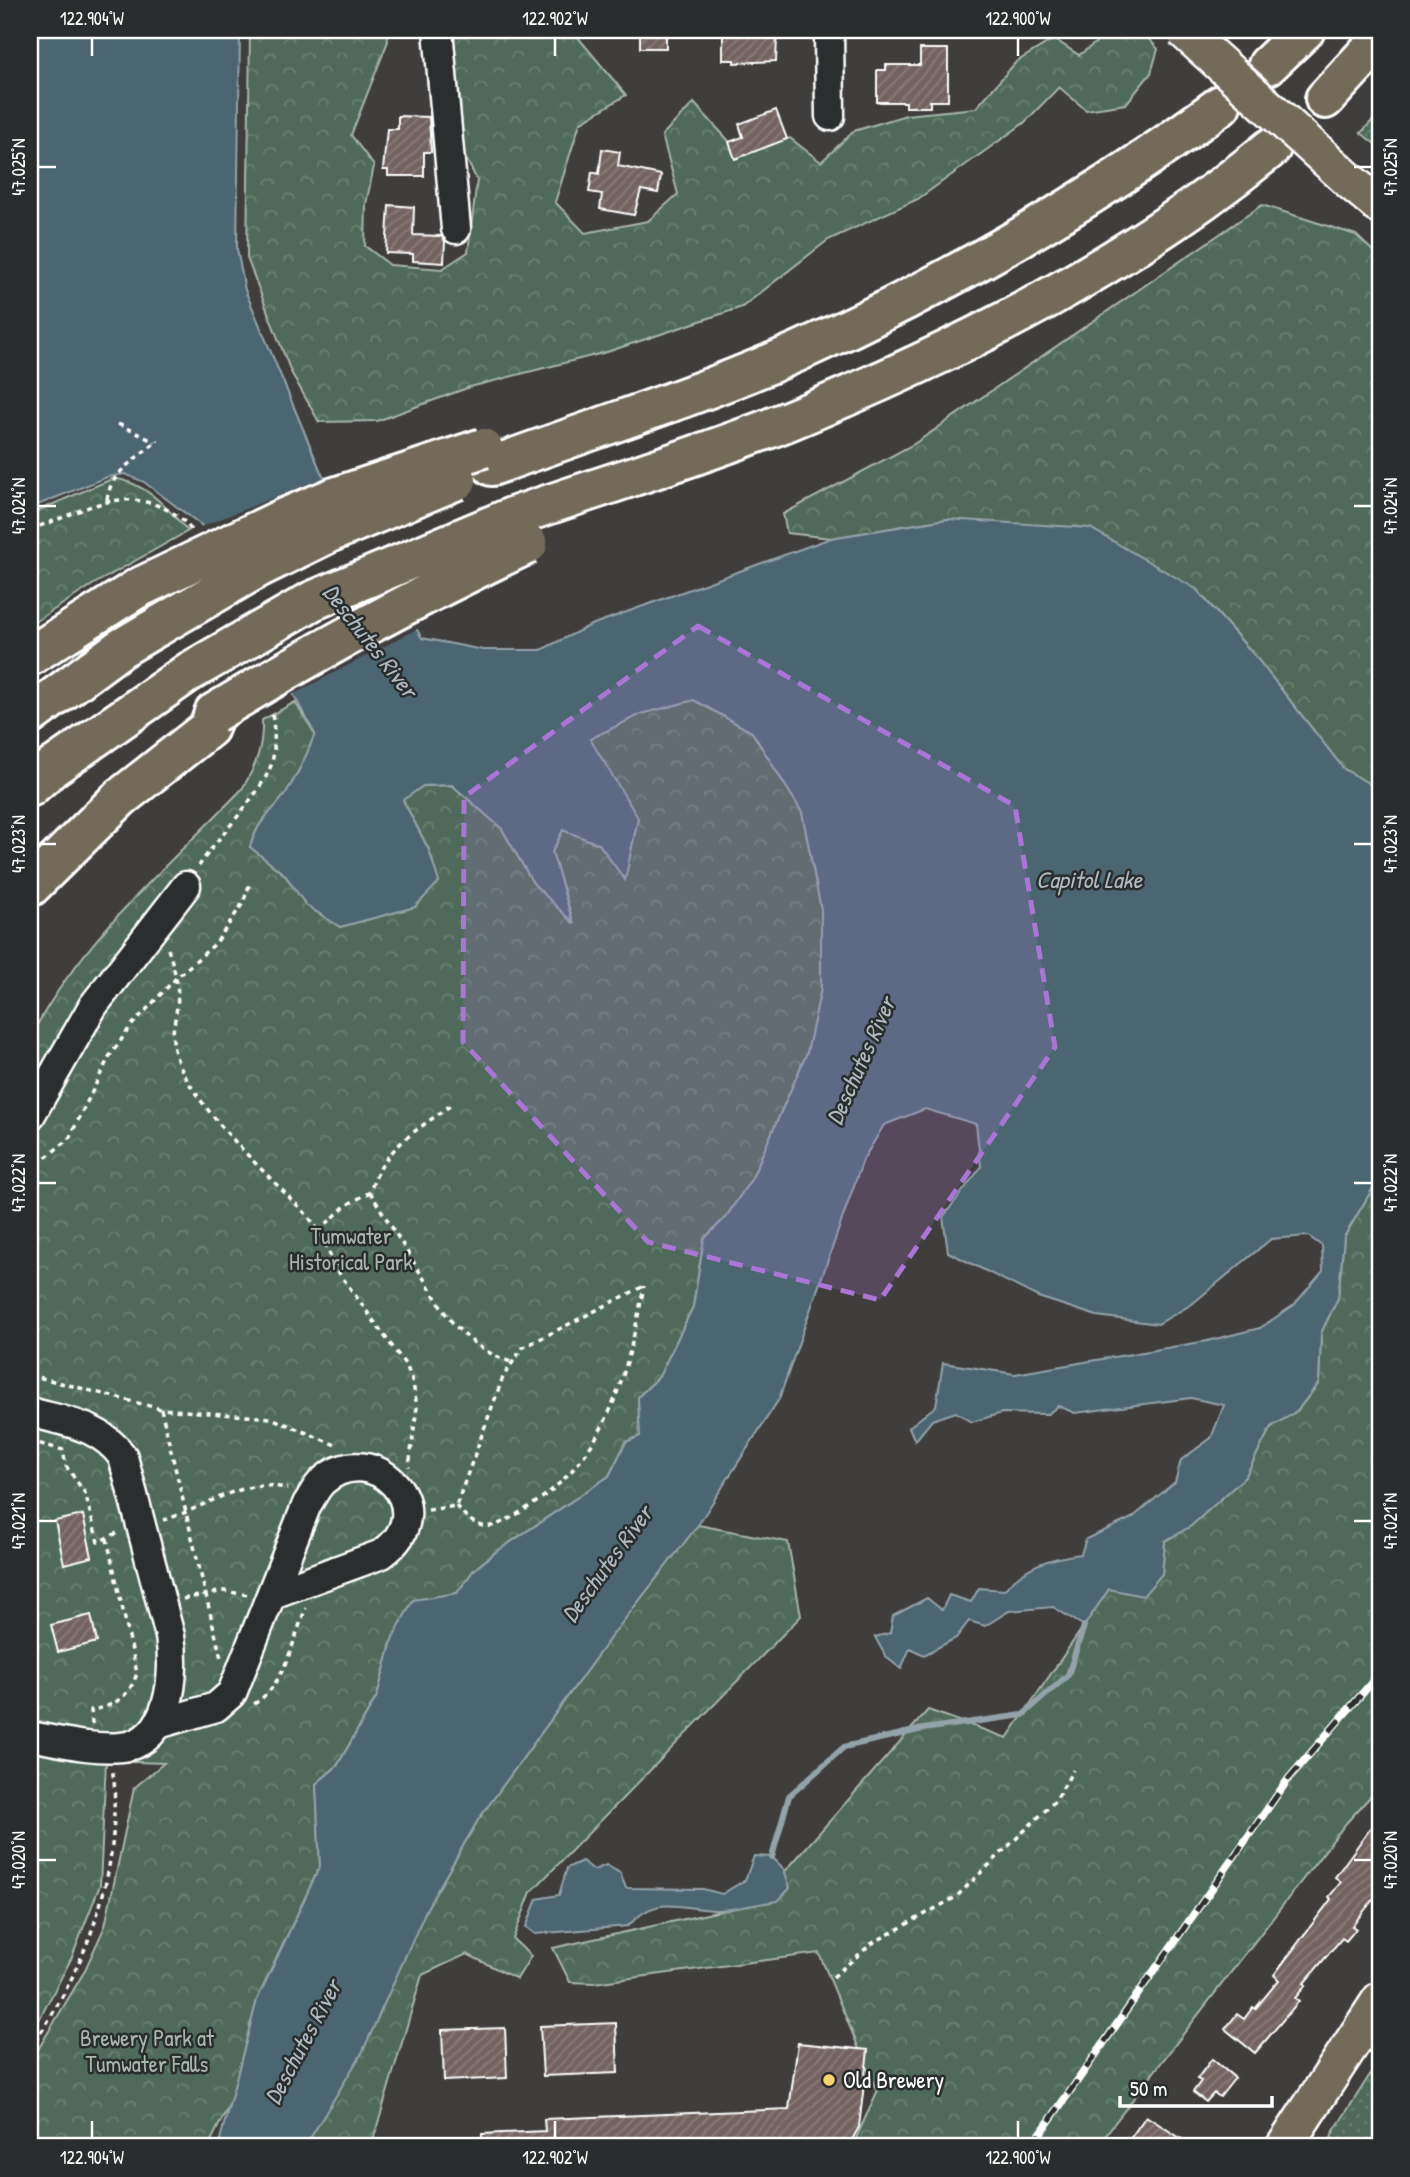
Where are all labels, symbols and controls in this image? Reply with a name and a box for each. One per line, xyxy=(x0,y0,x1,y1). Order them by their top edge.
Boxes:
text: 122.904°W xyxy=(60,6,124,31)
text: 122.902°W xyxy=(522,6,588,31)
text: 122.900°W xyxy=(985,6,1051,31)
text: 47.025°N xyxy=(6,138,31,196)
text: 47.025°N xyxy=(1378,138,1403,196)
text: 47.024°N xyxy=(6,478,31,534)
text: 47.024°N xyxy=(1378,478,1403,534)
water label: Deschutes River xyxy=(316,577,427,706)
text: 47.023°N xyxy=(6,815,31,873)
text: 47.023°N xyxy=(1378,815,1403,873)
water label: Capitol Lake xyxy=(1036,863,1143,896)
water label: Deschutes River xyxy=(818,989,904,1129)
text: 47.022°N xyxy=(6,1154,31,1212)
text: 47.022°N xyxy=(1378,1154,1403,1212)
park label: Tumwater Historical Park xyxy=(289,1220,413,1277)
text: 47.021°N xyxy=(6,1493,31,1549)
text: 47.021°N xyxy=(1378,1493,1403,1549)
water label: Deschutes River xyxy=(553,1497,661,1628)
text: 47.020°N xyxy=(6,1831,31,1889)
text: 47.020°N xyxy=(1378,1831,1403,1889)
water label: Deschutes River xyxy=(256,1971,350,2109)
park label: Brewery Park at Tumwater Falls xyxy=(80,2022,215,2079)
place label: Old Brewery xyxy=(843,2064,944,2095)
scale bar xyxy=(1120,2065,1272,2109)
marker: Old Brewery xyxy=(821,2072,837,2088)
text: 50 m xyxy=(1130,2074,1167,2103)
text: 122.904°W xyxy=(60,2145,124,2170)
text: 122.902°W xyxy=(522,2145,588,2170)
text: 122.900°W xyxy=(985,2145,1051,2170)

